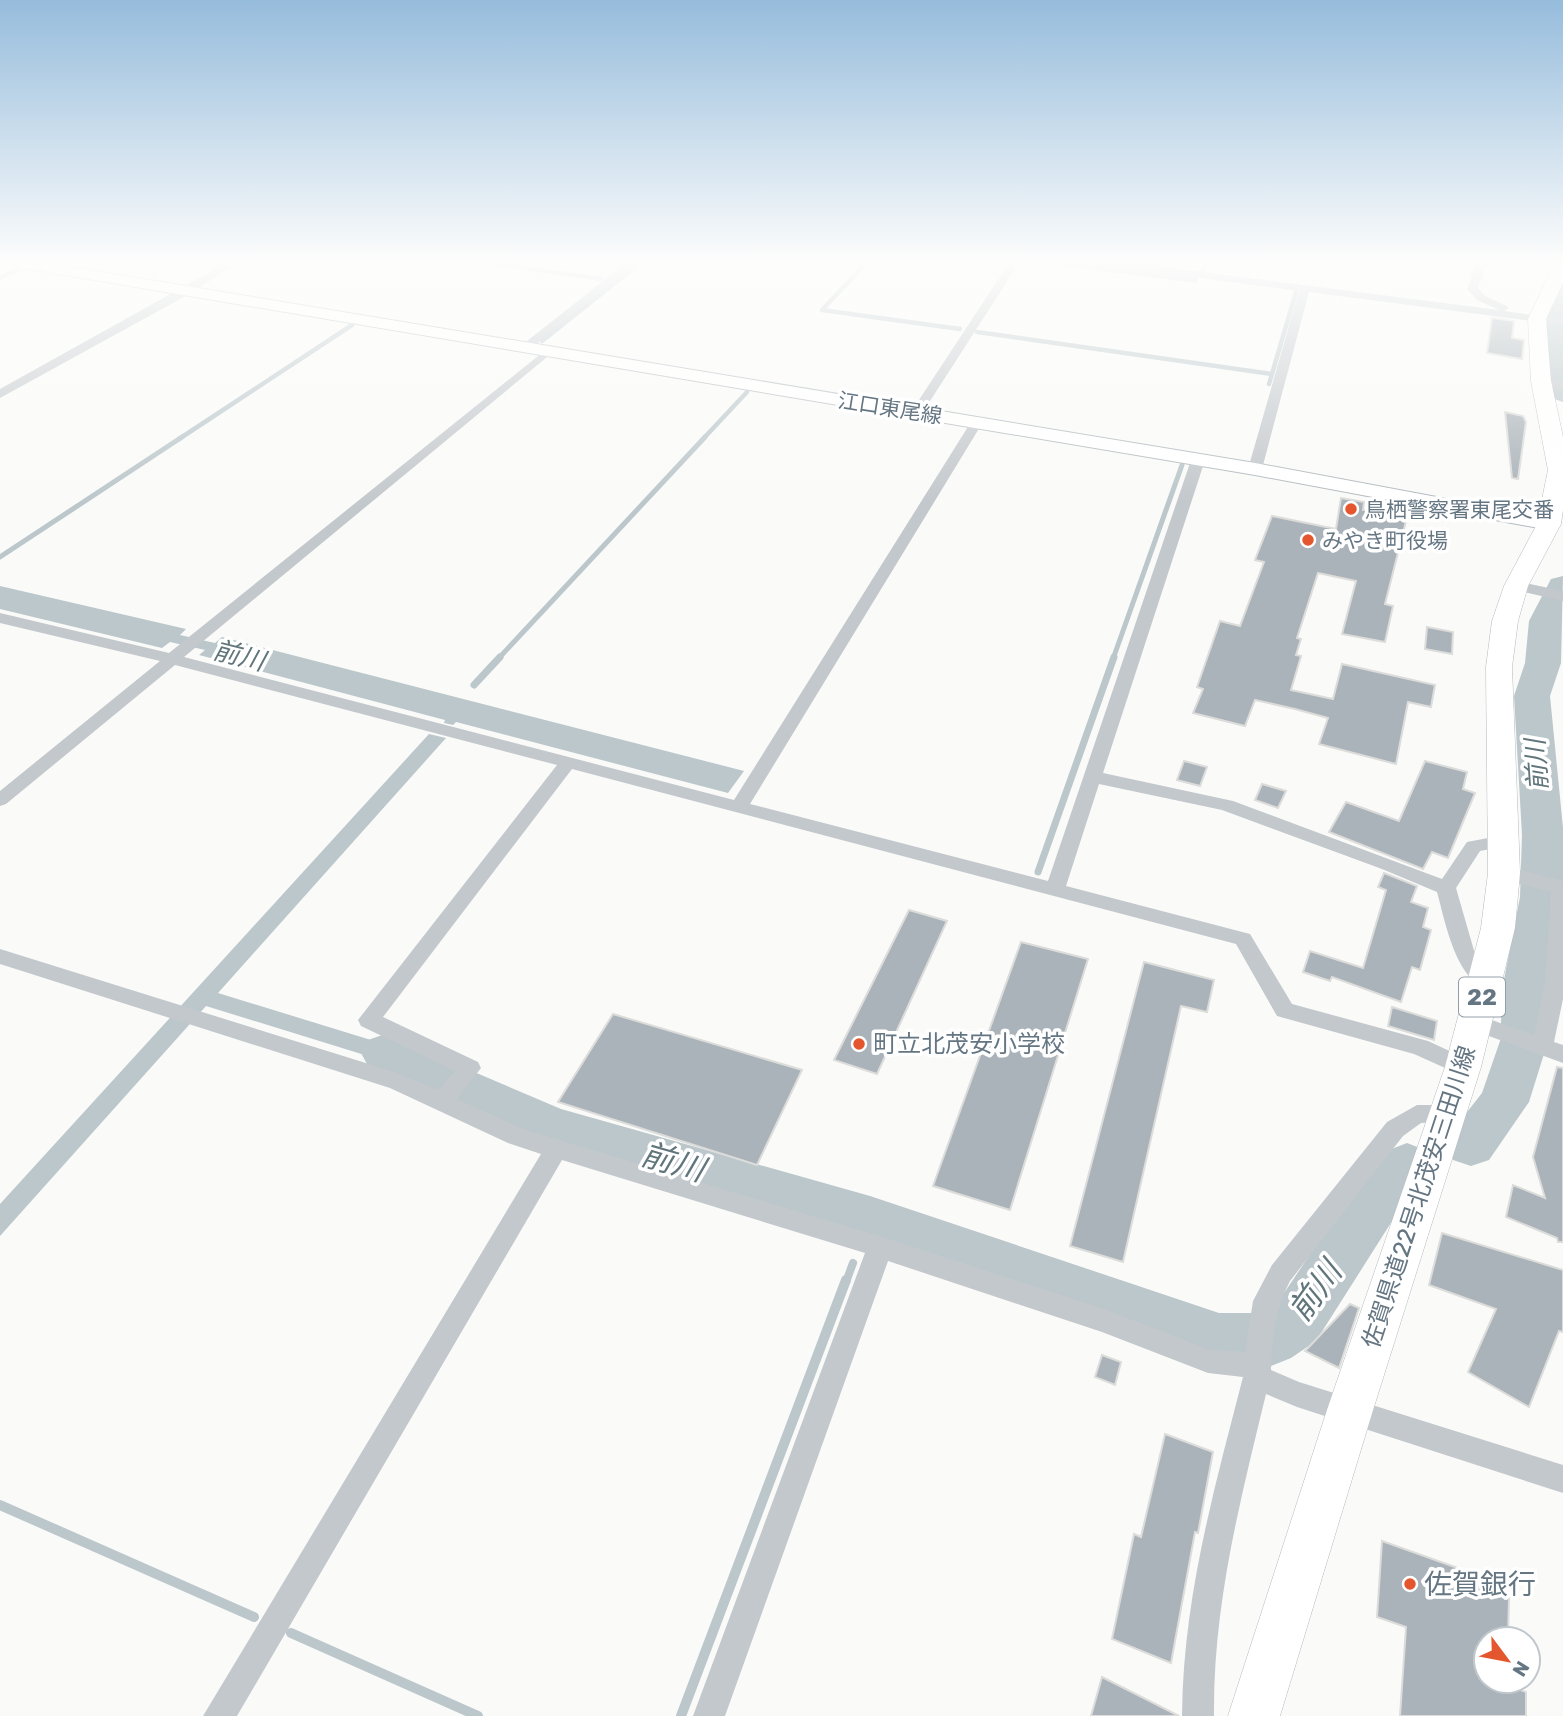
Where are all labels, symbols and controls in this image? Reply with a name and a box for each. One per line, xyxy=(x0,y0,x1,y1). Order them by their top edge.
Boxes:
street label: 江口東尾線 xyxy=(836,387,944,429)
place label: 鳥栖警察署東尾交番 xyxy=(1365,497,1554,522)
marker: 鳥栖警察署東尾交番 xyxy=(1343,501,1359,517)
place label: みやき町役場 xyxy=(1322,528,1448,553)
marker: みやき町役場 xyxy=(1300,532,1316,548)
water label: 前川 xyxy=(210,635,271,678)
water label: 前川 xyxy=(1520,735,1554,792)
road number: 22 xyxy=(1459,978,1505,1016)
place label: 町立北茂安小学校 xyxy=(873,1030,1065,1058)
marker: 町立北茂安小学校 xyxy=(851,1036,867,1052)
street label: 佐賀県道22号北茂安三田川線 xyxy=(1357,1042,1481,1352)
water label: 前川 xyxy=(637,1135,712,1190)
water label: 前川 xyxy=(1281,1252,1351,1328)
place label: 佐賀銀行 xyxy=(1424,1568,1536,1601)
marker: 佐賀銀行 xyxy=(1402,1576,1418,1592)
north arrow xyxy=(1472,1625,1542,1695)
text: N xyxy=(1508,1657,1534,1681)

